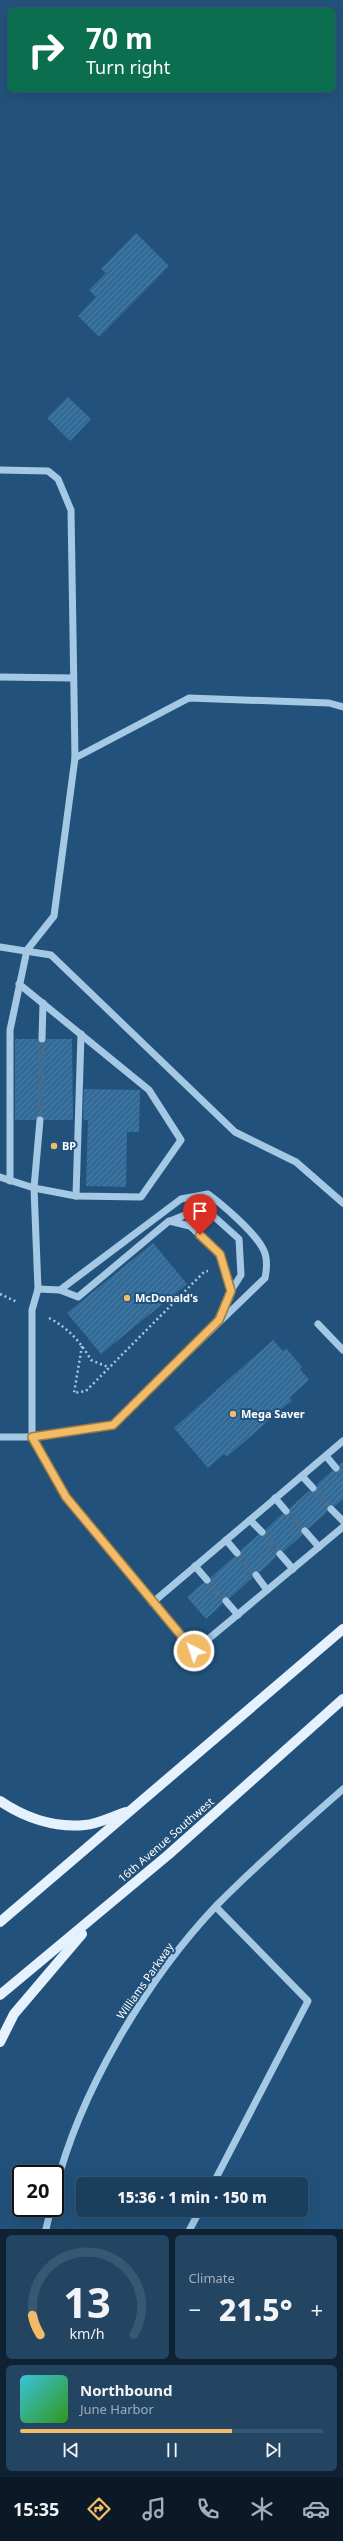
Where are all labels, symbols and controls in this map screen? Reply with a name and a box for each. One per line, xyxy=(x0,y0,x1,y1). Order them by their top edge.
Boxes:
text: 70 m xyxy=(86,19,153,57)
icon: right xyxy=(20,24,72,76)
text: Turn right xyxy=(86,55,170,79)
place label: BP xyxy=(62,1138,76,1153)
marker: BP xyxy=(49,1141,59,1151)
pin xyxy=(183,1194,217,1235)
icon: arrive xyxy=(189,1200,211,1222)
place label: McDonald's xyxy=(135,1290,199,1305)
marker: McDonald's xyxy=(122,1293,132,1303)
place label: Mega Saver xyxy=(241,1406,305,1421)
marker: Mega Saver xyxy=(228,1409,238,1419)
position arrow xyxy=(173,1630,215,1672)
street label: 16th Avenue Southwest xyxy=(115,1794,217,1885)
street label: Williams Parkway xyxy=(113,1939,177,2022)
speed limit sign: 20 xyxy=(12,2165,64,2217)
text: 15:36 · 1 min · 150 m xyxy=(117,2187,267,2207)
text: Climate xyxy=(189,2269,235,2287)
text: 13 xyxy=(63,2274,111,2330)
text: 21.5° xyxy=(219,2289,292,2330)
text: − xyxy=(189,2294,201,2324)
text: + xyxy=(310,2294,323,2324)
text: km/h xyxy=(70,2324,105,2343)
text: Northbound xyxy=(80,2380,172,2400)
text: June Harbor xyxy=(80,2400,154,2418)
icon: previous xyxy=(60,2439,82,2461)
icon: pause xyxy=(161,2439,183,2461)
icon: next xyxy=(262,2439,284,2461)
icon: directions xyxy=(85,2495,113,2523)
icon: music xyxy=(140,2495,168,2523)
icon: phone xyxy=(194,2495,222,2523)
icon: climate xyxy=(248,2495,276,2523)
icon: car xyxy=(302,2495,330,2523)
text: 15:35 xyxy=(13,2497,59,2521)

